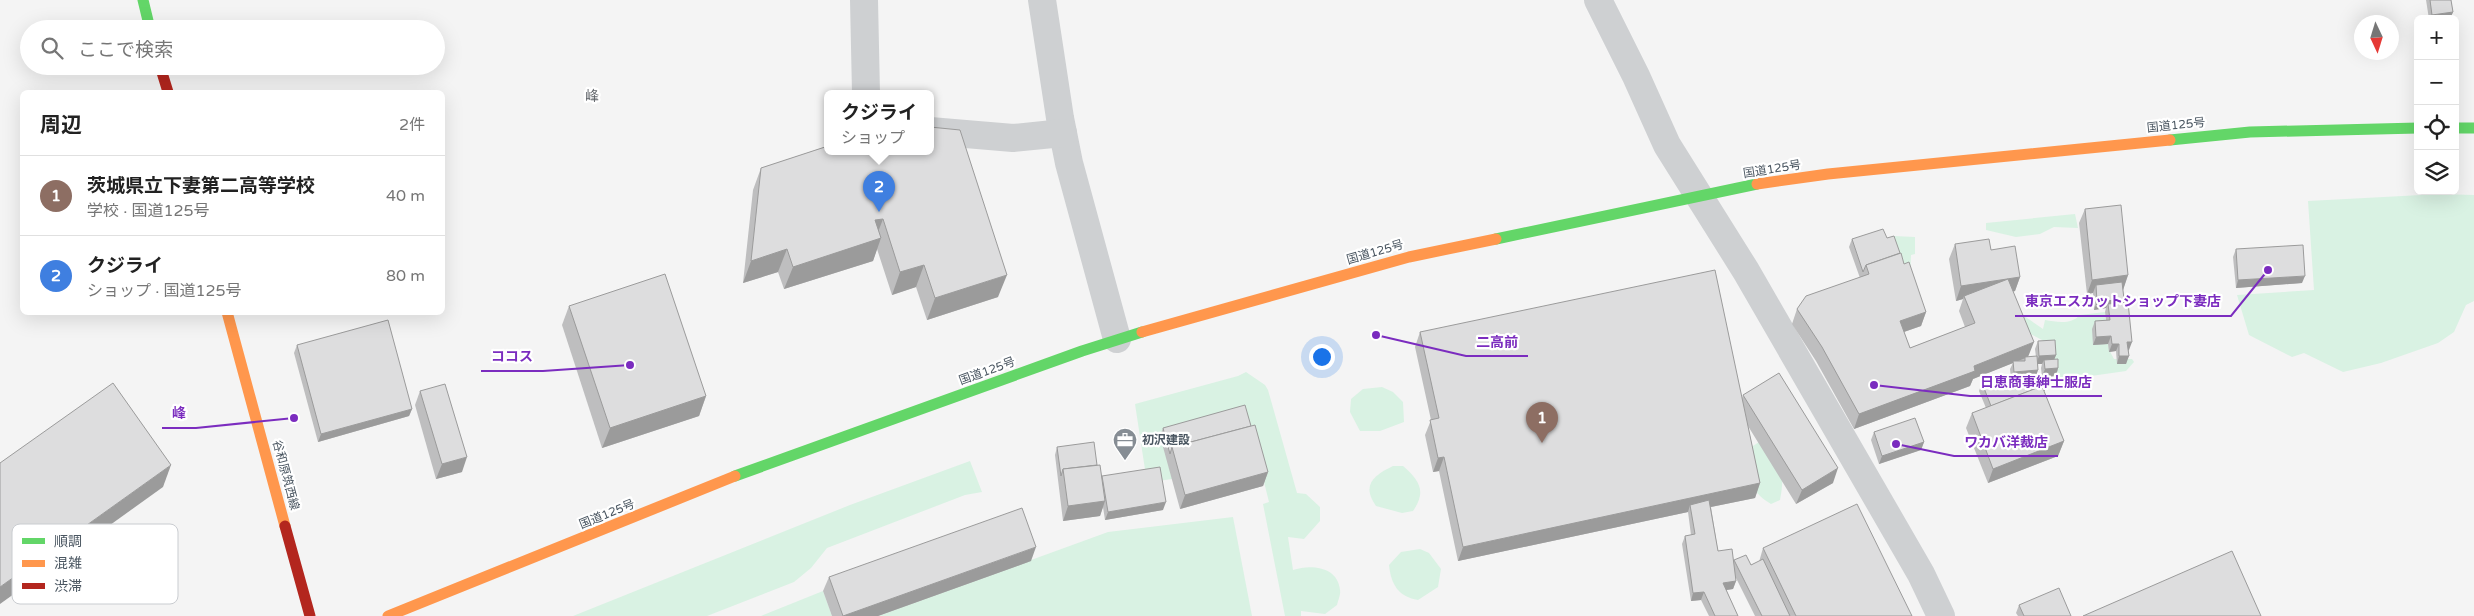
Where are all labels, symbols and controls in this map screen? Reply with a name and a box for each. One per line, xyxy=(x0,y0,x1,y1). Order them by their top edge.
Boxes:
north arrow xyxy=(2354,15,2399,60)
map controls xyxy=(2414,15,2459,195)
button: + xyxy=(2414,15,2459,60)
search box xyxy=(20,20,445,75)
icon: search xyxy=(38,34,66,62)
text: ここで検索 xyxy=(78,39,173,61)
button: − xyxy=(2414,60,2459,105)
district label: 峰 xyxy=(585,88,599,105)
popup xyxy=(824,90,934,155)
text: クジライ xyxy=(841,102,917,124)
button: locate xyxy=(2414,105,2459,150)
text: 周辺 xyxy=(40,113,82,138)
text: 2件 xyxy=(399,115,425,135)
street label: 国道125号 xyxy=(2146,115,2206,135)
text: ショップ xyxy=(841,128,905,148)
button: layers xyxy=(2414,150,2459,195)
street label: 国道125号 xyxy=(1742,158,1802,180)
pin: 2 xyxy=(863,171,895,212)
text: 茨城県立下妻第二高等学校 xyxy=(87,175,315,197)
text: 1 xyxy=(51,186,61,206)
text: 40 m xyxy=(386,186,425,206)
text: 学校 · 国道125号 xyxy=(87,201,210,221)
street label: 国道125号 xyxy=(1345,237,1405,267)
text: クジライ xyxy=(87,255,163,277)
text: 2 xyxy=(51,266,61,286)
text: 80 m xyxy=(386,266,425,286)
text: ショップ · 国道125号 xyxy=(87,281,242,301)
callout: 東京エスカットショップ下妻店 xyxy=(2015,287,2231,316)
text: 東京エスカットショップ下妻店 xyxy=(2025,293,2221,310)
callout: 二高前 xyxy=(1466,327,1528,356)
text: 二高前 xyxy=(1476,334,1518,351)
callout: ココス xyxy=(481,342,543,371)
your location xyxy=(1309,344,1335,370)
text: ココス xyxy=(491,348,533,365)
street label: 国道125号 xyxy=(957,354,1017,388)
callout: 日恵商事紳士服店 xyxy=(1970,367,2102,396)
text: 日恵商事紳士服店 xyxy=(1980,374,2092,391)
callout: 峰 xyxy=(162,399,196,428)
pin: 1 xyxy=(1526,402,1558,443)
text: 峰 xyxy=(172,405,186,422)
office icon: 初沢建設 xyxy=(1112,427,1138,461)
callout: ワカバ洋裁店 xyxy=(1954,427,2058,456)
place label: 初沢建設 xyxy=(1142,433,1190,447)
text: ワカバ洋裁店 xyxy=(1964,434,2048,451)
street label: 谷和原筑西線 xyxy=(270,438,302,512)
street label: 国道125号 xyxy=(577,497,637,531)
legend xyxy=(12,524,178,604)
text: 順調 xyxy=(54,533,82,550)
text: 混雑 xyxy=(54,555,82,572)
text: 渋滞 xyxy=(54,578,82,595)

